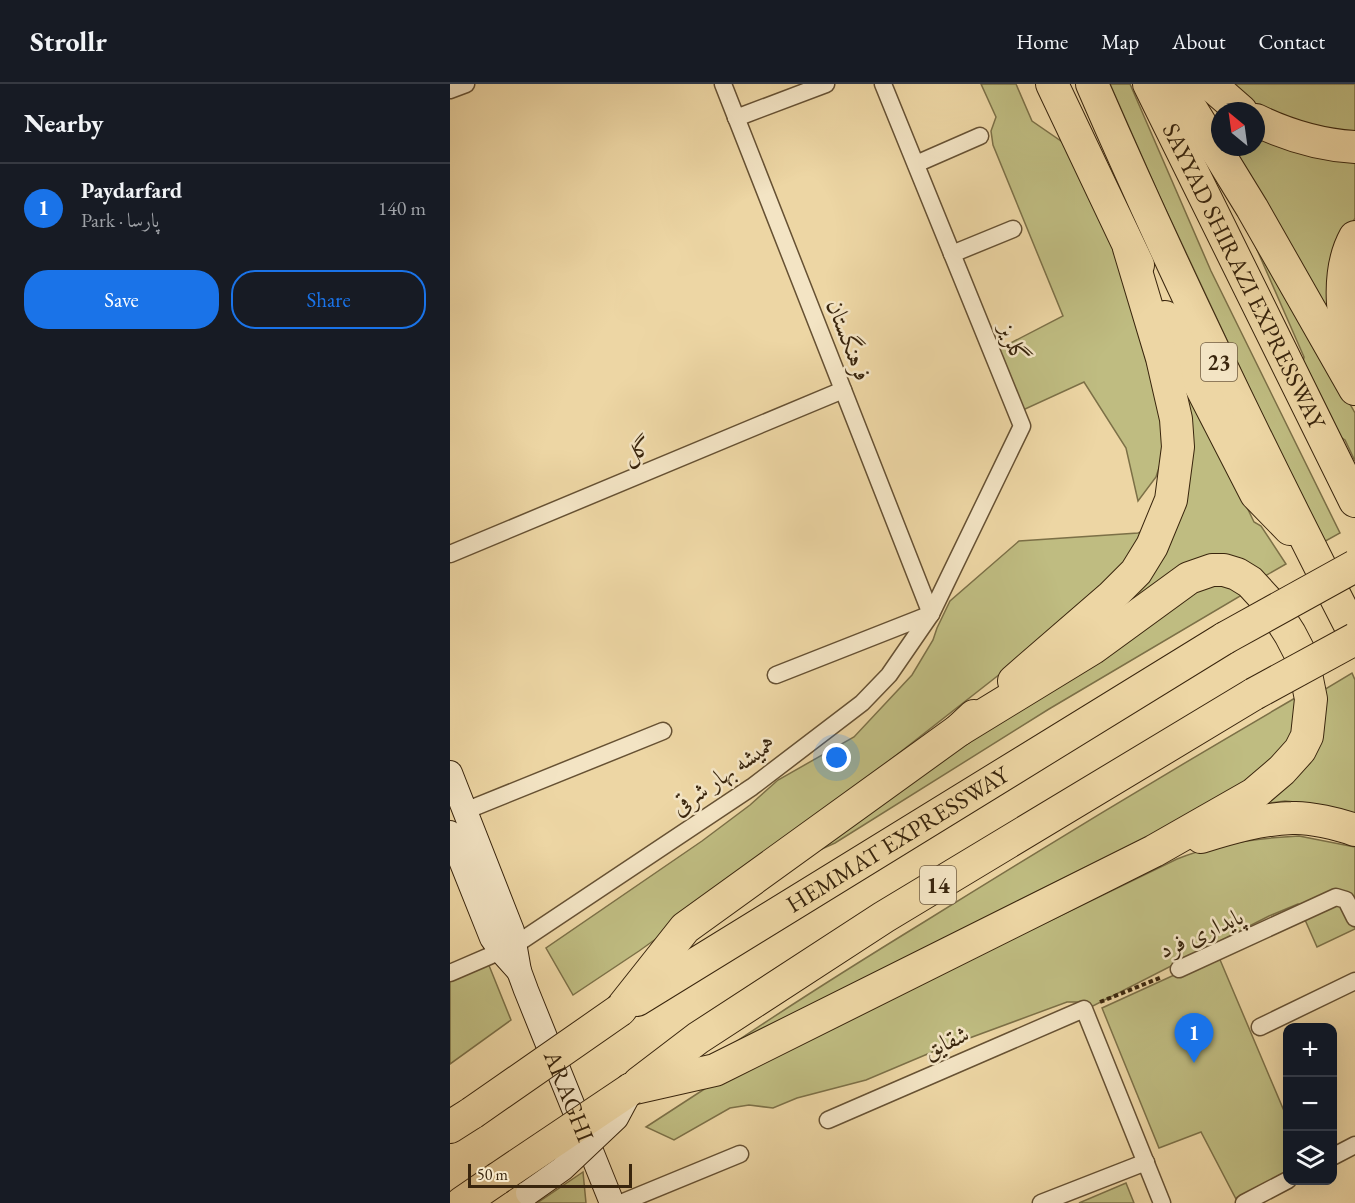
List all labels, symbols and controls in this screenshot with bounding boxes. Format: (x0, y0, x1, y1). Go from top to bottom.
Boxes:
text: Strollr (30, 23, 107, 59)
text: Home (1016, 28, 1068, 55)
text: Map (1101, 28, 1139, 55)
text: About (1172, 28, 1225, 55)
text: Contact (1258, 28, 1325, 55)
north arrow (1211, 102, 1265, 156)
text: Nearby (24, 106, 104, 140)
street label: SAYYAD SHIRAZI EXPRESSWAY (1156, 118, 1333, 435)
text: Paydarfard (81, 176, 182, 205)
text: 1 (38, 195, 49, 221)
text: 140 m (378, 195, 426, 221)
text: Park · پارسا (81, 207, 159, 233)
button: Save (24, 270, 219, 329)
button: Share (231, 270, 426, 329)
street label: فرهنگستان (820, 295, 879, 385)
street label: گلریز (991, 316, 1036, 367)
road number: 23 (1201, 343, 1237, 381)
street label: گل (618, 430, 657, 471)
street label: همیشه بهار شرقی (664, 727, 782, 823)
your location (822, 743, 851, 772)
street label: HEMMAT EXPRESSWAY (780, 758, 1015, 919)
road number: 14 (920, 866, 956, 904)
street label: پایداری فرد (1154, 900, 1250, 967)
pin: 1 (1174, 1014, 1214, 1063)
street label: شقایق (918, 1018, 974, 1065)
map controls (1283, 1023, 1337, 1185)
button: + (1283, 1023, 1337, 1077)
street label: ARAGHI (537, 1045, 602, 1146)
button: − (1283, 1077, 1337, 1131)
button: layers (1283, 1131, 1337, 1185)
scale bar (468, 1161, 632, 1188)
text: 50 m (477, 1164, 508, 1185)

